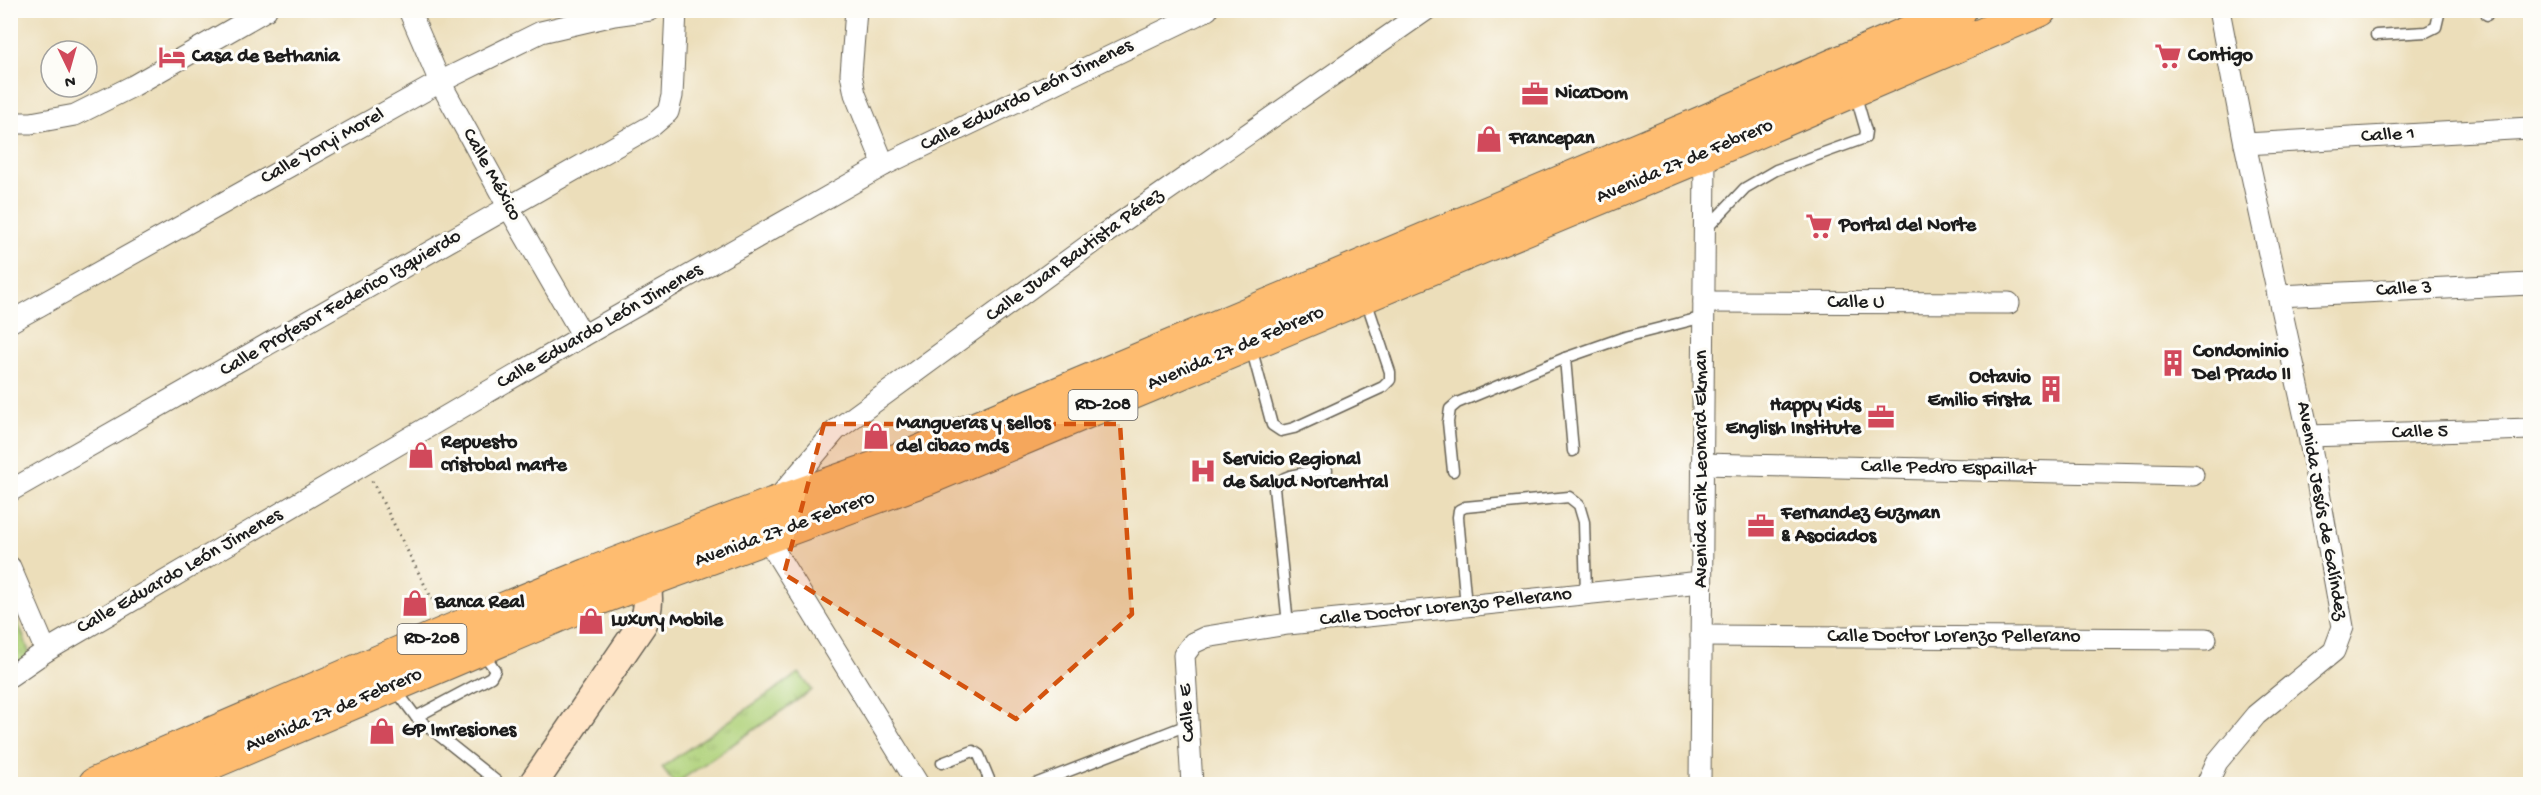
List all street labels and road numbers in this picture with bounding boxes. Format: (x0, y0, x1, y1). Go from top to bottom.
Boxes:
street label: Calle Eduardo León Jimenes (917, 34, 1137, 157)
street label: Calle Yoryi Morel (257, 104, 389, 190)
street label: Avenida 27 de Febrero (1593, 114, 1777, 210)
street label: Calle 1 (2360, 123, 2416, 149)
street label: Calle México (456, 125, 526, 225)
street label: Calle Juan Bautista Pérez (982, 183, 1169, 328)
street label: Calle Profesor Federico Izquierdo (216, 225, 466, 383)
street label: Calle Eduardo León Jimenes (493, 258, 707, 395)
street label: Calle 3 (2375, 277, 2433, 303)
street label: Calle U (1827, 292, 1885, 315)
street label: Avenida 27 de Febrero (1144, 301, 1328, 397)
street label: Avenida Erik Leonard Ekman (1691, 349, 1714, 588)
road number: RD-208 (1068, 390, 1138, 420)
street label: Avenida Jesús de Galíndez (2290, 400, 2352, 623)
street label: Calle 5 (2391, 421, 2449, 445)
street label: Calle Pedro Espaillat (1861, 456, 2037, 482)
street label: Avenida 27 de Febrero (692, 487, 878, 573)
street label: Calle Eduardo León Jimenes (73, 503, 287, 640)
street label: Calle Doctor Lorenzo Pellerano (1319, 583, 1573, 633)
road number: RD-208 (398, 624, 466, 654)
street label: Calle Doctor Lorenzo Pellerano (1827, 626, 2081, 649)
street label: Avenida 27 de Febrero (242, 663, 426, 759)
street label: Calle E (1174, 682, 1202, 743)

